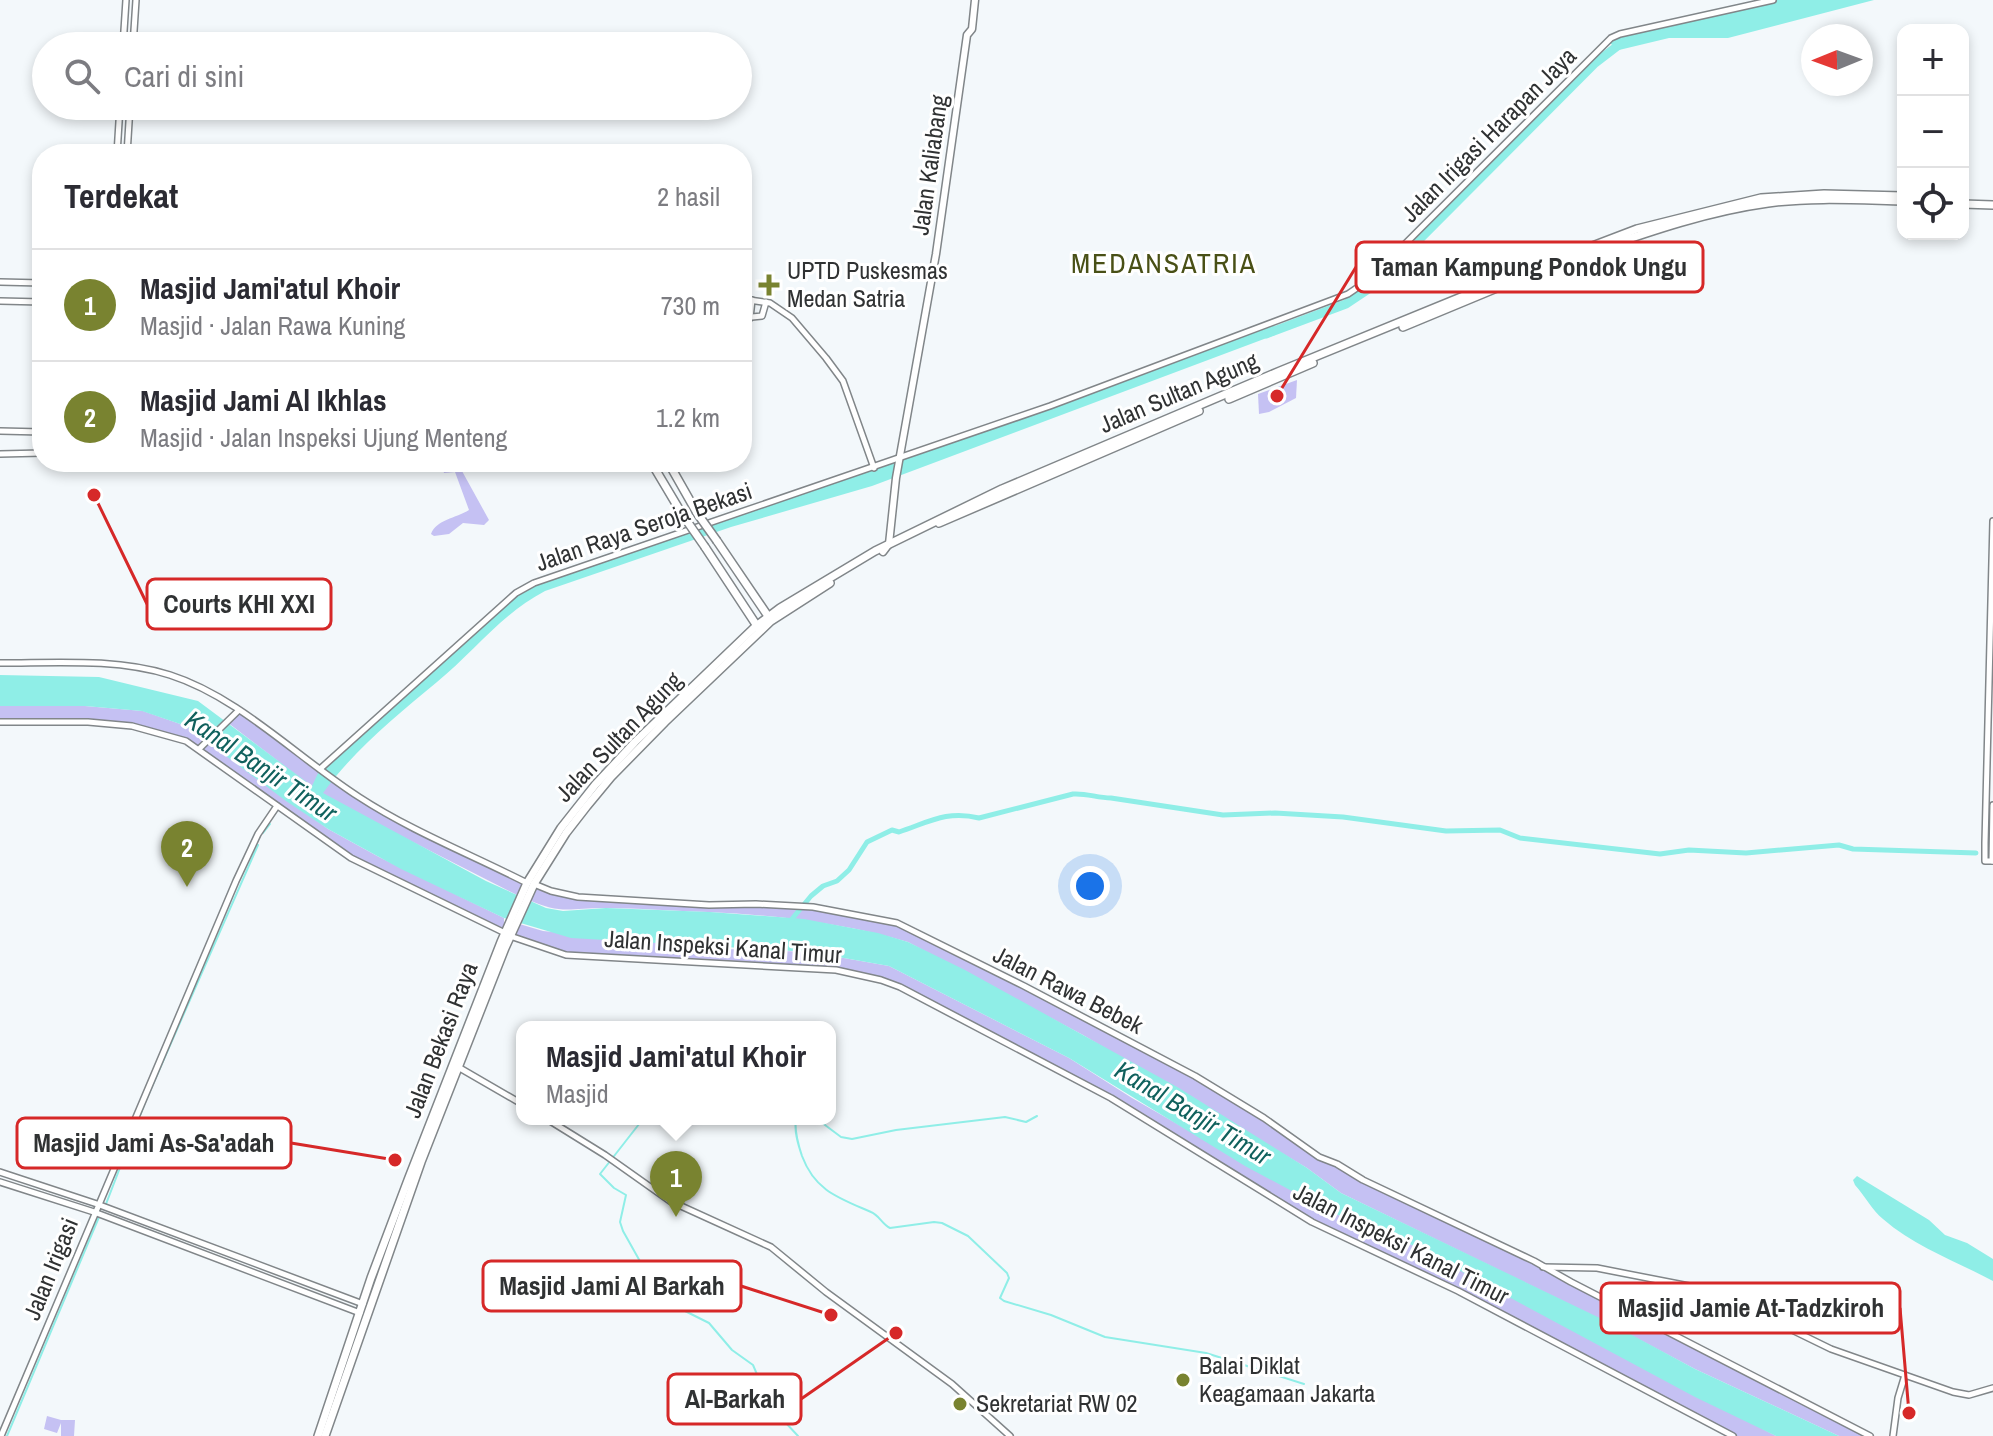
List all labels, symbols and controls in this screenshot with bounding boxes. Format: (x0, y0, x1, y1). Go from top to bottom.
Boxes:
north arrow (1801, 24, 1873, 96)
map controls (1897, 24, 1969, 240)
button: + (1897, 24, 1969, 96)
search box (32, 32, 752, 120)
street label: Jalan Irigasi Harapan Jaya (1394, 40, 1583, 229)
icon: search (60, 54, 104, 98)
text: Cari di sini (124, 56, 244, 96)
street label: Jalan Kaliabang (903, 93, 955, 237)
button: − (1897, 96, 1969, 168)
button: locate (1897, 168, 1969, 240)
text: Terdekat (64, 173, 178, 219)
text: 2 hasil (657, 179, 720, 214)
callout: Taman Kampung Pondok Ungu (1356, 242, 1703, 292)
district label: MEDANSATRIA (1071, 244, 1257, 282)
text: Taman Kampung Pondok Ungu (1371, 249, 1687, 284)
place label: UPTD Puskesmas Medan Satria (787, 254, 948, 314)
text: Masjid Jami'atul Khoir (140, 268, 400, 308)
marker: UPTD Puskesmas Medan Satria (758, 274, 780, 296)
text: 1 (84, 288, 96, 323)
text: 730 m (661, 288, 720, 323)
text: Masjid · Jalan Rawa Kuning (140, 308, 405, 343)
street label: Jalan Sultan Agung (1094, 344, 1263, 440)
text: Masjid Jami Al Ikhlas (140, 380, 387, 420)
text: 2 (84, 400, 96, 435)
text: 1.2 km (656, 400, 720, 435)
text: Masjid · Jalan Inspeksi Ujung Menteng (140, 420, 507, 455)
street label: Jalan Raya Seroja Bekasi (531, 474, 756, 578)
callout: Courts KHI XXI (147, 579, 331, 629)
text: Courts KHI XXI (163, 586, 315, 621)
street label: Jalan Sultan Agung (548, 664, 689, 808)
water label: Kanal Banjir Timur (178, 702, 345, 830)
pin: 2 (161, 821, 213, 887)
your location (1070, 866, 1110, 906)
street label: Jalan Inspeksi Kanal Timur (603, 922, 843, 970)
street label: Jalan Rawa Bebek (988, 938, 1149, 1041)
street label: Jalan Bekasi Raya (396, 957, 484, 1122)
popup (516, 1021, 836, 1125)
text: Masjid Jami'atul Khoir (546, 1036, 806, 1076)
water label: Kanal Banjir Timur (1109, 1052, 1279, 1173)
text: Masjid (546, 1076, 609, 1111)
callout: Masjid Jami As-Sa'adah (17, 1118, 291, 1168)
text: Masjid Jami As-Sa'adah (33, 1125, 275, 1160)
pin: 1 (650, 1151, 702, 1217)
street label: Jalan Inspeksi Kanal Timur (1288, 1175, 1515, 1312)
street label: Jalan Irigasi (15, 1213, 85, 1324)
callout: Masjid Jami Al Barkah (483, 1261, 741, 1311)
text: Masjid Jami Al Barkah (499, 1268, 725, 1303)
callout: Masjid Jamie At-Tadzkiroh (1601, 1283, 1900, 1333)
text: Masjid Jamie At-Tadzkiroh (1618, 1290, 1884, 1325)
place label: Balai Diklat Keagamaan Jakarta (1199, 1349, 1375, 1409)
marker: Balai Diklat Keagamaan Jakarta (1174, 1371, 1192, 1389)
callout: Al-Barkah (668, 1374, 801, 1424)
text: Al-Barkah (685, 1381, 785, 1416)
place label: Sekretariat RW 02 (976, 1387, 1138, 1419)
marker: Sekretariat RW 02 (951, 1395, 969, 1413)

